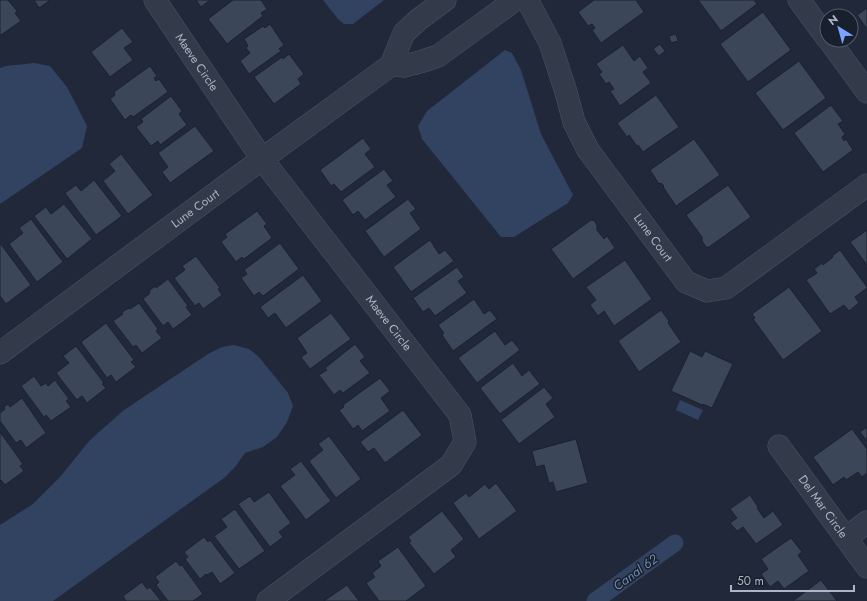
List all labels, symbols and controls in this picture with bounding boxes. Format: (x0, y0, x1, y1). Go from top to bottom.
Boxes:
north arrow (819, 8, 859, 48)
text: N (825, 11, 841, 29)
street label: Maeve Circle (171, 30, 223, 95)
street label: Lune Court (168, 185, 223, 232)
street label: Lune Court (629, 210, 677, 266)
street label: Maeve Circle (361, 291, 416, 355)
street label: Del Mar Circle (794, 471, 852, 542)
water label: Canal 62 (609, 549, 662, 595)
scale bar (731, 567, 854, 593)
text: 50 m (737, 572, 764, 590)

